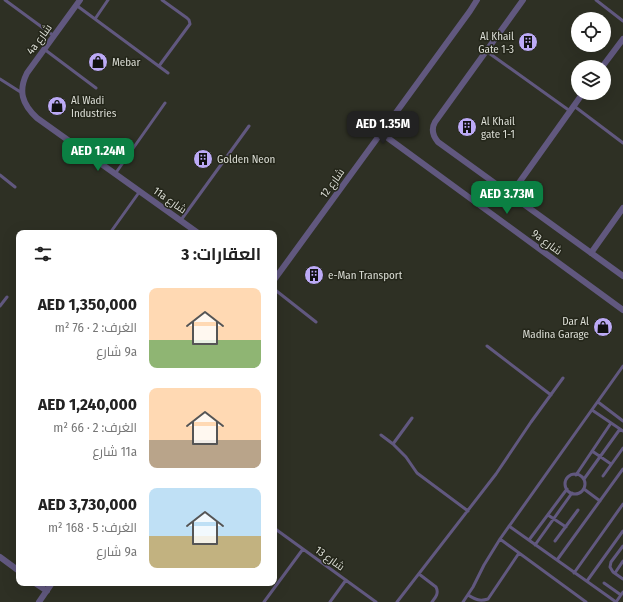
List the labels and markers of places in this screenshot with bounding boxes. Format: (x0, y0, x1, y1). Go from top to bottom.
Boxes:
place label: Al Khail Gate 1-3 (478, 30, 514, 56)
building icon: Al Khail Gate 1-3 (517, 31, 539, 53)
shop icon: Mebar (87, 51, 109, 73)
place label: Mebar (112, 56, 140, 69)
place label: Al Wadi Industries (71, 94, 117, 120)
shop icon: Al Wadi Industries (46, 95, 68, 117)
pin: AED 1.35M (337, 111, 429, 145)
place label: Al Khail gate 1-1 (481, 115, 515, 141)
building icon: Al Khail gate 1-1 (456, 116, 478, 138)
pin: AED 1.24M (52, 138, 144, 172)
building icon: Golden Neon (192, 148, 214, 170)
place label: Golden Neon (217, 153, 275, 166)
pin: AED 3.73M (461, 181, 553, 215)
building icon: e-Man Transport (303, 264, 325, 286)
place label: e-Man Transport (328, 269, 403, 282)
place label: Dar Al Madina Garage (522, 315, 589, 341)
shop icon: Dar Al Madina Garage (592, 316, 614, 338)

